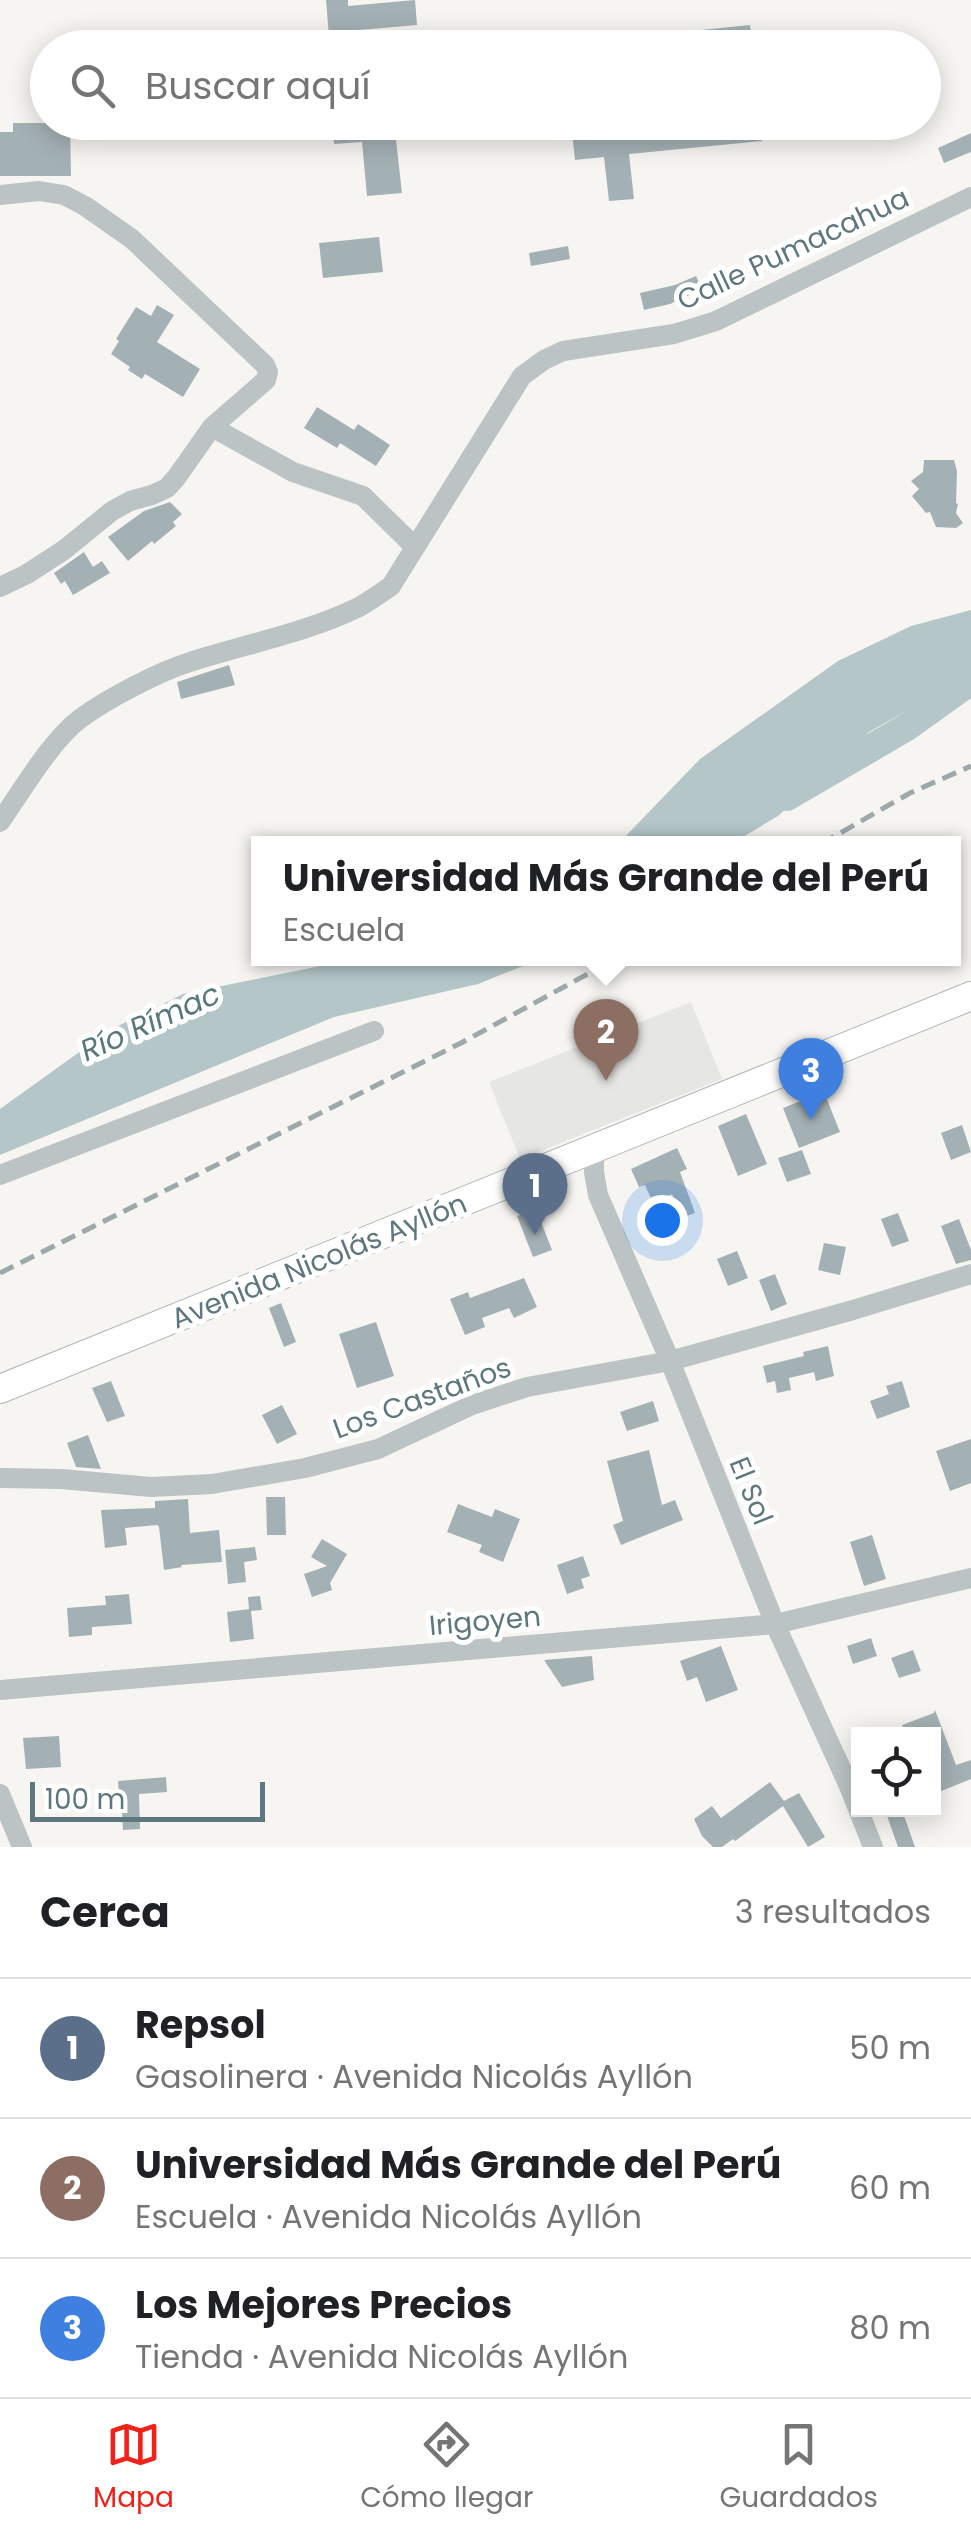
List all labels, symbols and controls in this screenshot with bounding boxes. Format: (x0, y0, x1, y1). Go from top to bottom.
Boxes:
search box (30, 30, 941, 140)
icon: search (65, 58, 120, 113)
text: Buscar aquí (145, 59, 371, 112)
street label: Calle Pumacahua (671, 178, 915, 320)
popup (251, 836, 961, 966)
text: Universidad Más Grande del Perú (283, 851, 929, 904)
text: Escuela (283, 907, 405, 952)
water label: Río Rímac (73, 972, 227, 1072)
pin: 2 (574, 998, 638, 1081)
pin: 3 (778, 1038, 844, 1120)
pin: 1 (502, 1152, 568, 1235)
street label: Avenida Nicolás Ayllón (165, 1184, 473, 1338)
your location (637, 1195, 688, 1246)
street label: Los Castaños (328, 1348, 516, 1448)
street label: El Sol (720, 1451, 782, 1531)
street label: Irigoyen (427, 1597, 543, 1645)
map controls (851, 1727, 941, 1817)
button: locate (851, 1727, 941, 1817)
scale bar (30, 1777, 265, 1822)
text: 100 m (45, 1780, 125, 1819)
text: Cerca (40, 1883, 170, 1942)
text: 3 resultados (735, 1889, 931, 1934)
text: Repsol (135, 1998, 266, 2051)
text: 1 (66, 2025, 79, 2070)
text: 50 m (849, 2025, 931, 2070)
text: Gasolinera · Avenida Nicolás Ayllón (135, 2054, 693, 2099)
text: Universidad Más Grande del Perú (135, 2138, 781, 2191)
text: 2 (63, 2165, 82, 2210)
text: 60 m (849, 2165, 931, 2210)
text: Escuela · Avenida Nicolás Ayllón (135, 2194, 642, 2239)
text: Los Mejores Precios (135, 2278, 512, 2331)
text: 3 (63, 2305, 82, 2350)
text: 80 m (849, 2305, 931, 2350)
text: Tienda · Avenida Nicolás Ayllón (135, 2334, 628, 2379)
tab: Mapa (93, 2417, 174, 2519)
tab: Cómo llegar (360, 2417, 533, 2519)
tab: Guardados (720, 2417, 878, 2519)

